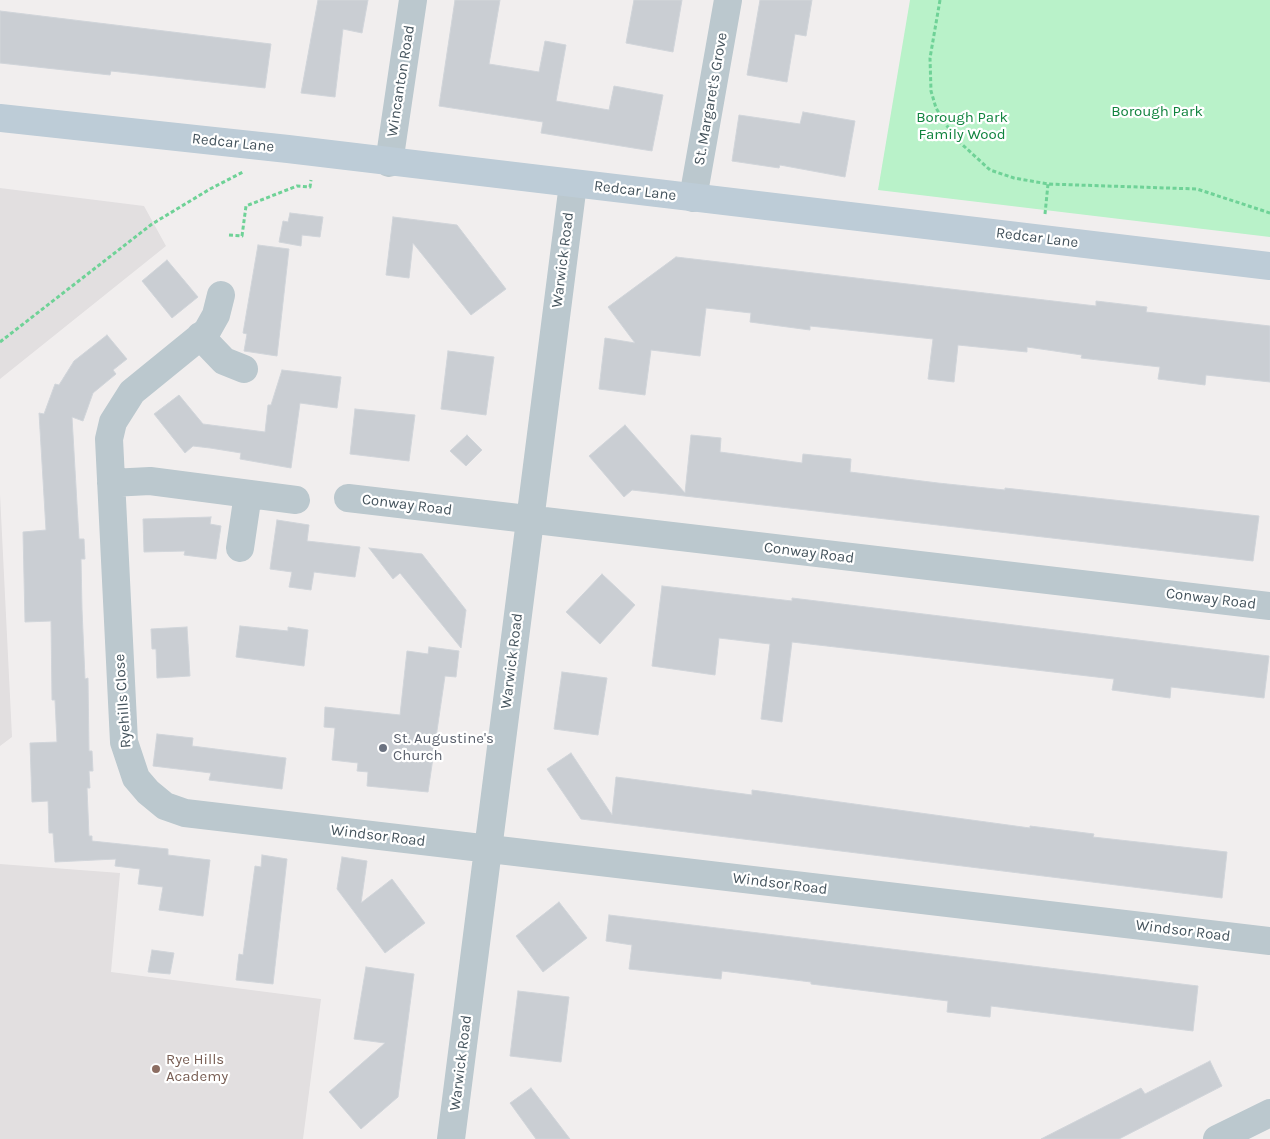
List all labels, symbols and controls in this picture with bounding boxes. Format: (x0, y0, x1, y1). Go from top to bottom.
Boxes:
street label: Wincanton Road (383, 24, 419, 138)
street label: St. Margaret's Grove (690, 31, 732, 167)
park label: Borough Park (1111, 103, 1203, 121)
park label: Borough Park Family Wood (916, 109, 1008, 144)
street label: Redcar Lane (191, 130, 275, 156)
street label: Redcar Lane (593, 177, 677, 205)
street label: Warwick Road (548, 211, 578, 309)
street label: Redcar Lane (995, 224, 1079, 252)
street label: Conway Road (361, 491, 453, 519)
street label: Conway Road (763, 539, 855, 567)
street label: Conway Road (1165, 585, 1257, 613)
street label: Warwick Road (497, 612, 527, 710)
street label: Ryehills Close (111, 653, 135, 749)
place label: St. Augustine's Church (393, 730, 494, 765)
marker: St. Augustine's Church (377, 742, 389, 754)
street label: Windsor Road (330, 821, 426, 851)
street label: Windsor Road (732, 869, 828, 899)
street label: Windsor Road (1135, 916, 1231, 946)
street label: Warwick Road (446, 1014, 476, 1112)
place label: Rye Hills Academy (166, 1051, 228, 1086)
marker: Rye Hills Academy (150, 1063, 162, 1075)

